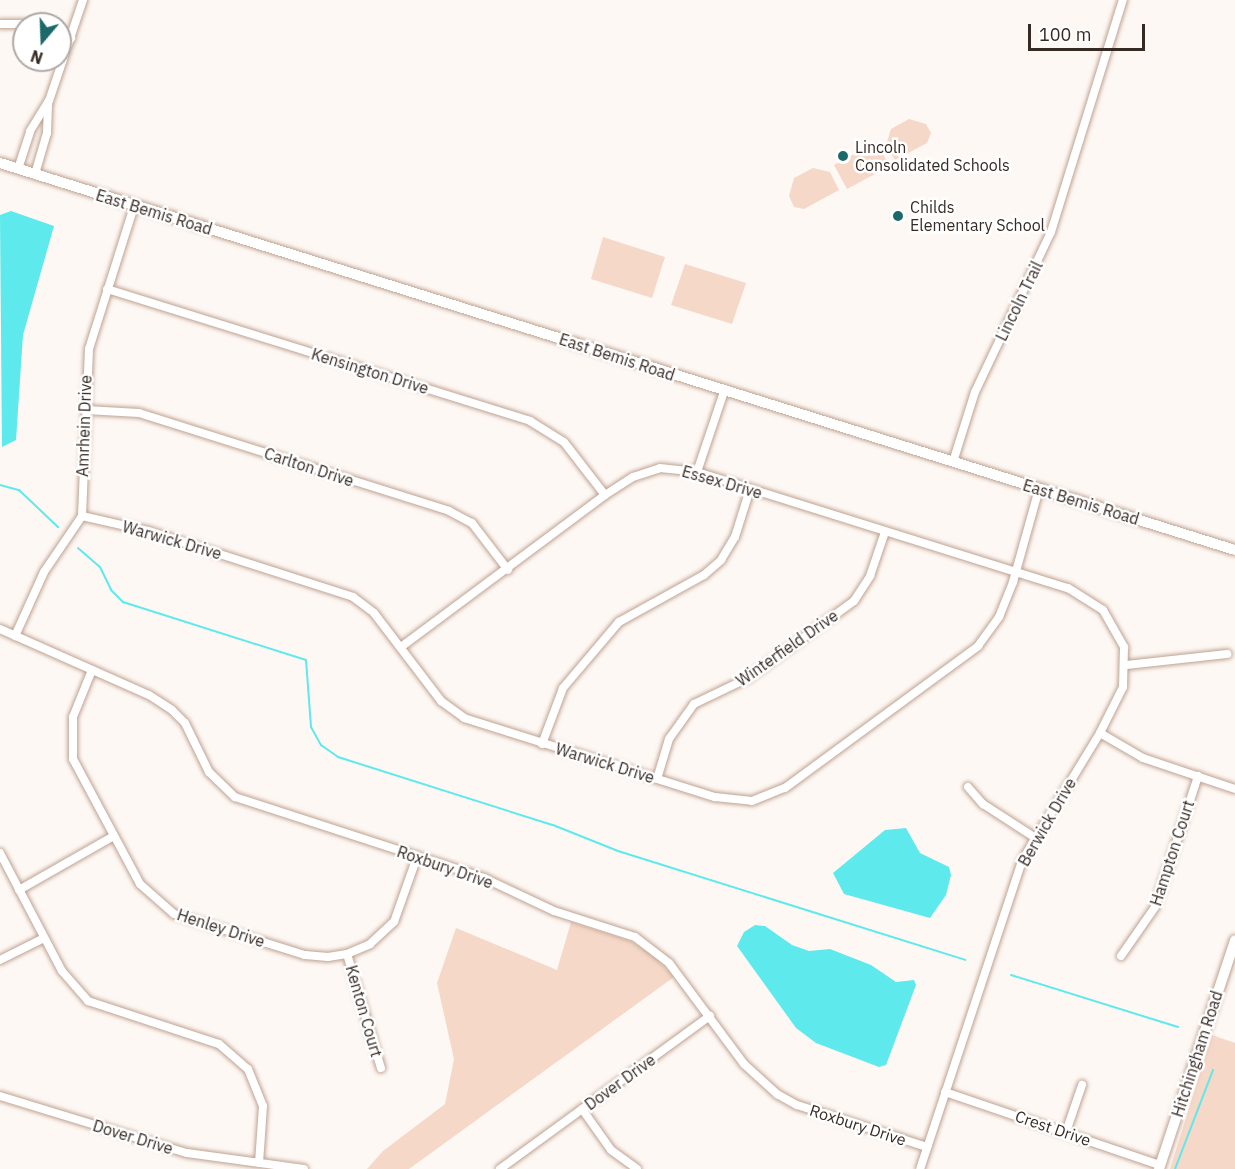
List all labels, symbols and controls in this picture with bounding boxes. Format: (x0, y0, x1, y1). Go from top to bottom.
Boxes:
north arrow (12, 12, 72, 72)
scale bar (1031, 12, 1148, 50)
text: 100 m (1039, 23, 1091, 46)
text: N (28, 46, 46, 68)
place label: Lincoln Consolidated Schools (855, 137, 1010, 175)
marker: Lincoln Consolidated Schools (836, 149, 850, 163)
street label: East Bemis Road (94, 185, 214, 239)
place label: Childs Elementary School (910, 197, 1045, 235)
marker: Childs Elementary School (891, 209, 905, 223)
street label: Lincoln Trail (991, 258, 1047, 344)
street label: East Bemis Road (557, 329, 677, 385)
street label: Kensington Drive (309, 344, 431, 398)
street label: Amrhein Drive (73, 375, 95, 477)
street label: Carlton Drive (262, 443, 356, 491)
street label: Essex Drive (680, 461, 764, 503)
street label: East Bemis Road (1021, 475, 1141, 529)
street label: Warwick Drive (120, 517, 224, 563)
street label: Winterfield Drive (732, 606, 842, 690)
street label: Warwick Drive (553, 739, 657, 787)
street label: Berwick Drive (1014, 774, 1080, 870)
street label: Hampton Court (1146, 798, 1198, 908)
street label: Roxbury Drive (395, 842, 495, 892)
street label: Henley Drive (175, 905, 267, 951)
street label: Kenton Court (342, 963, 386, 1059)
street label: Hitchingham Road (1168, 988, 1226, 1120)
street label: Dover Drive (581, 1050, 659, 1114)
street label: Roxbury Drive (807, 1100, 909, 1150)
street label: Crest Drive (1013, 1106, 1093, 1150)
street label: Dover Drive (91, 1116, 175, 1158)

